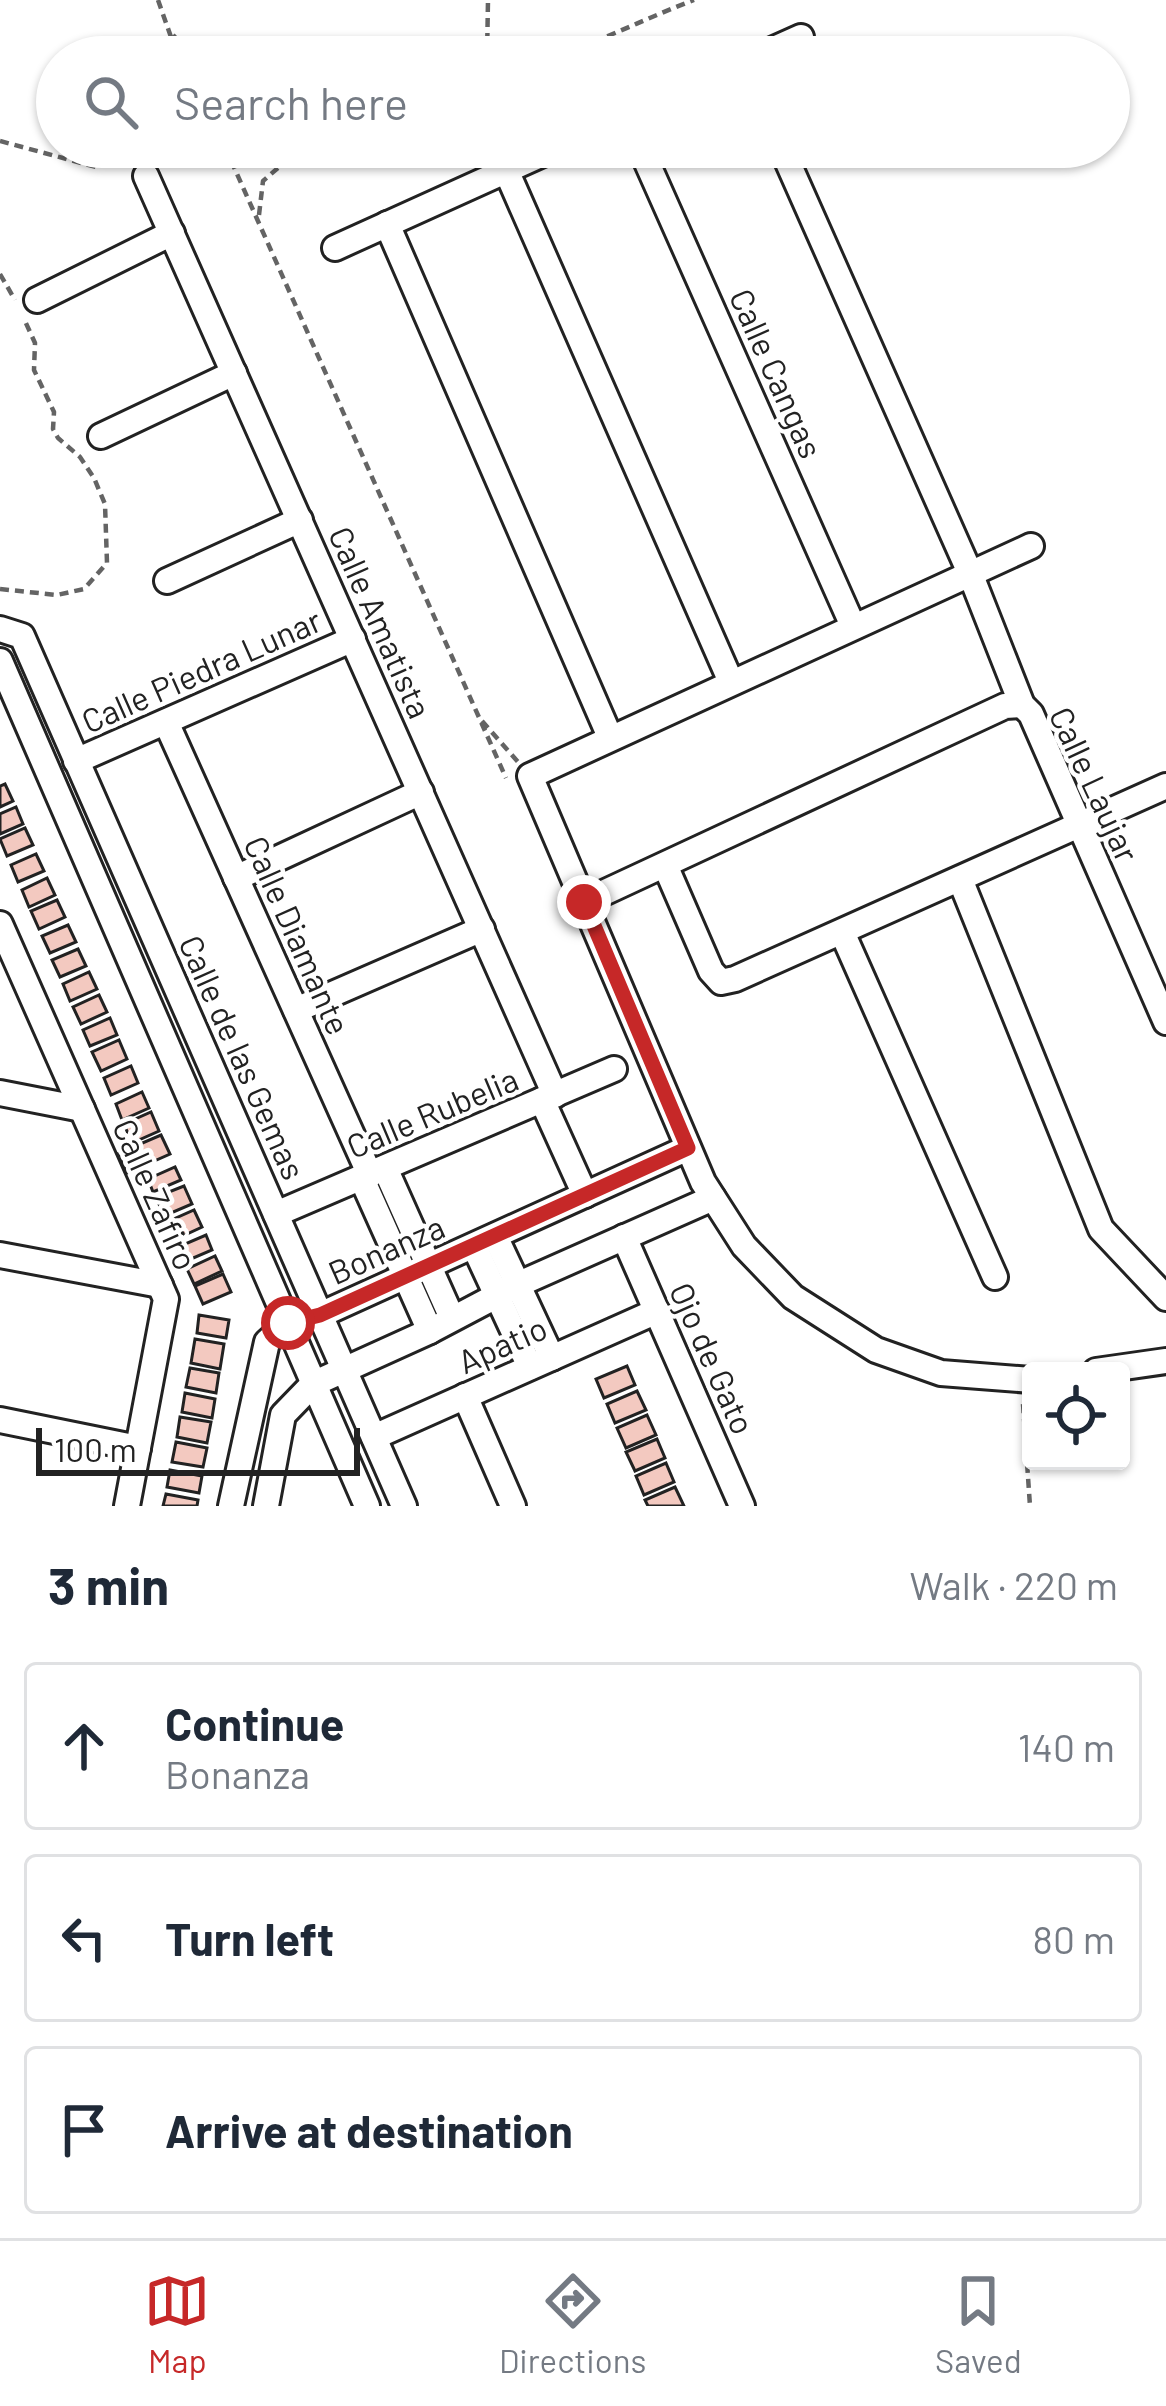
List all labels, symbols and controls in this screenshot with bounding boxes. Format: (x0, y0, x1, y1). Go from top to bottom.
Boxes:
search box (36, 36, 1130, 168)
icon: search (78, 69, 144, 135)
text: Search here (174, 75, 408, 129)
street label: Calle Cangas (722, 282, 832, 464)
street label: Calle Amatista (321, 520, 441, 724)
street label: Calle Piedra Lunar (75, 599, 327, 741)
street label: Calle Laujar (1042, 700, 1148, 868)
street label: Calle Diamante (236, 830, 360, 1040)
route end (557, 875, 611, 929)
street label: Calle de las Gemas (171, 929, 315, 1185)
street label: Calle Rubelia (340, 1058, 524, 1166)
street label: Calle Zafiro (105, 1112, 207, 1276)
street label: Bonanza (322, 1206, 450, 1292)
street label: Ojo de Gato (662, 1276, 764, 1440)
route start (261, 1296, 315, 1350)
street label: Apatio (451, 1307, 553, 1381)
map controls (1022, 1362, 1130, 1470)
button: locate (1022, 1362, 1130, 1470)
scale bar (36, 1422, 360, 1475)
text: 100 m (54, 1429, 137, 1469)
text: 3 min (48, 1554, 169, 1615)
text: Walk · 220 m (909, 1561, 1118, 1608)
text: Continue (165, 1696, 344, 1750)
icon: ahead (51, 1713, 117, 1779)
text: 140 m (1018, 1723, 1115, 1770)
text: Bonanza (165, 1750, 310, 1797)
icon: left (51, 1905, 117, 1971)
text: Turn left (165, 1911, 334, 1965)
text: 80 m (1033, 1915, 1115, 1962)
icon: arrive (51, 2097, 117, 2163)
text: Arrive at destination (165, 2103, 573, 2157)
tab: Map (144, 2268, 210, 2380)
tab: Directions (499, 2268, 646, 2380)
tab: Saved (935, 2268, 1022, 2380)

